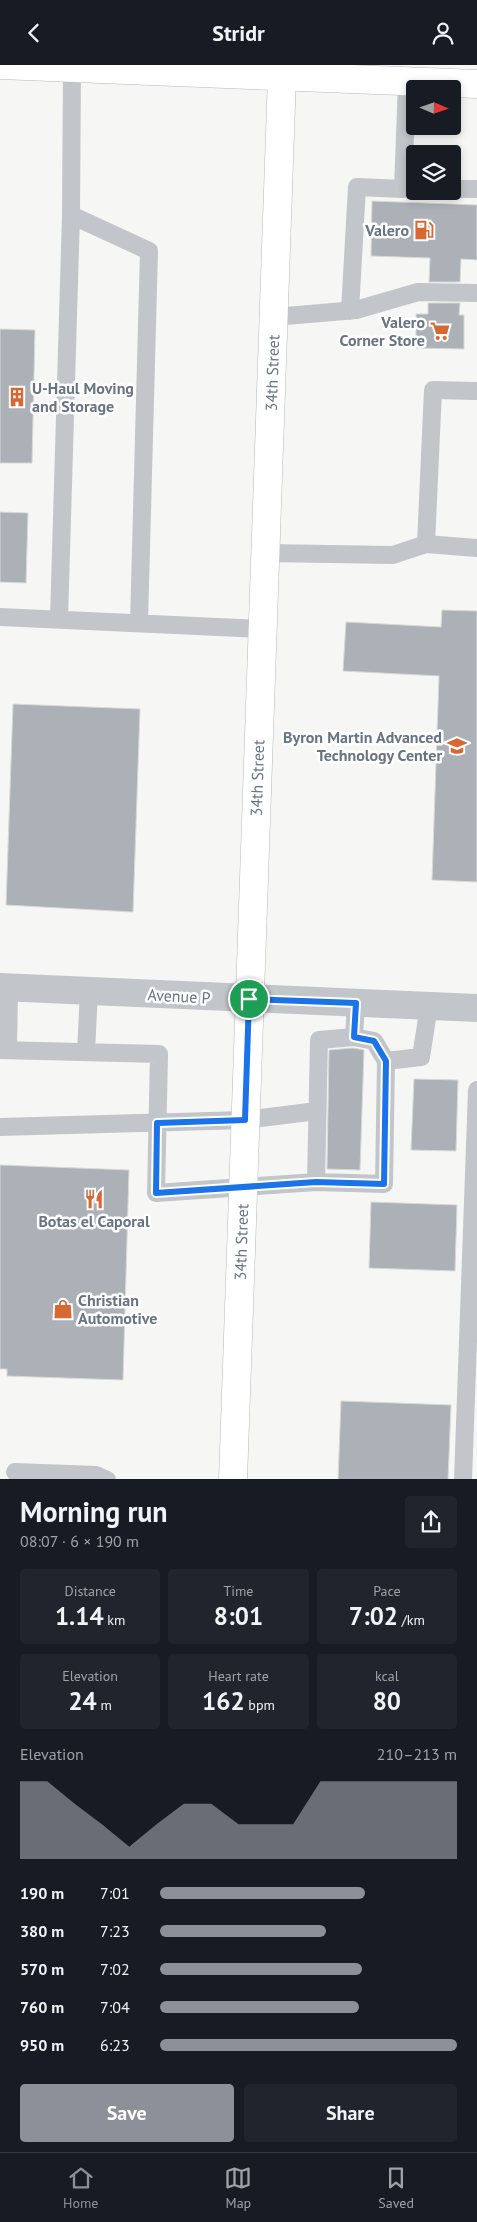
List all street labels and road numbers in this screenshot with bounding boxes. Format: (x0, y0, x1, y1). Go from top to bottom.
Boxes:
street label: 34th Street (261, 334, 283, 412)
street label: 34th Street (246, 739, 268, 817)
street label: Avenue P (147, 984, 211, 1008)
street label: 34th Street (230, 1203, 252, 1281)

